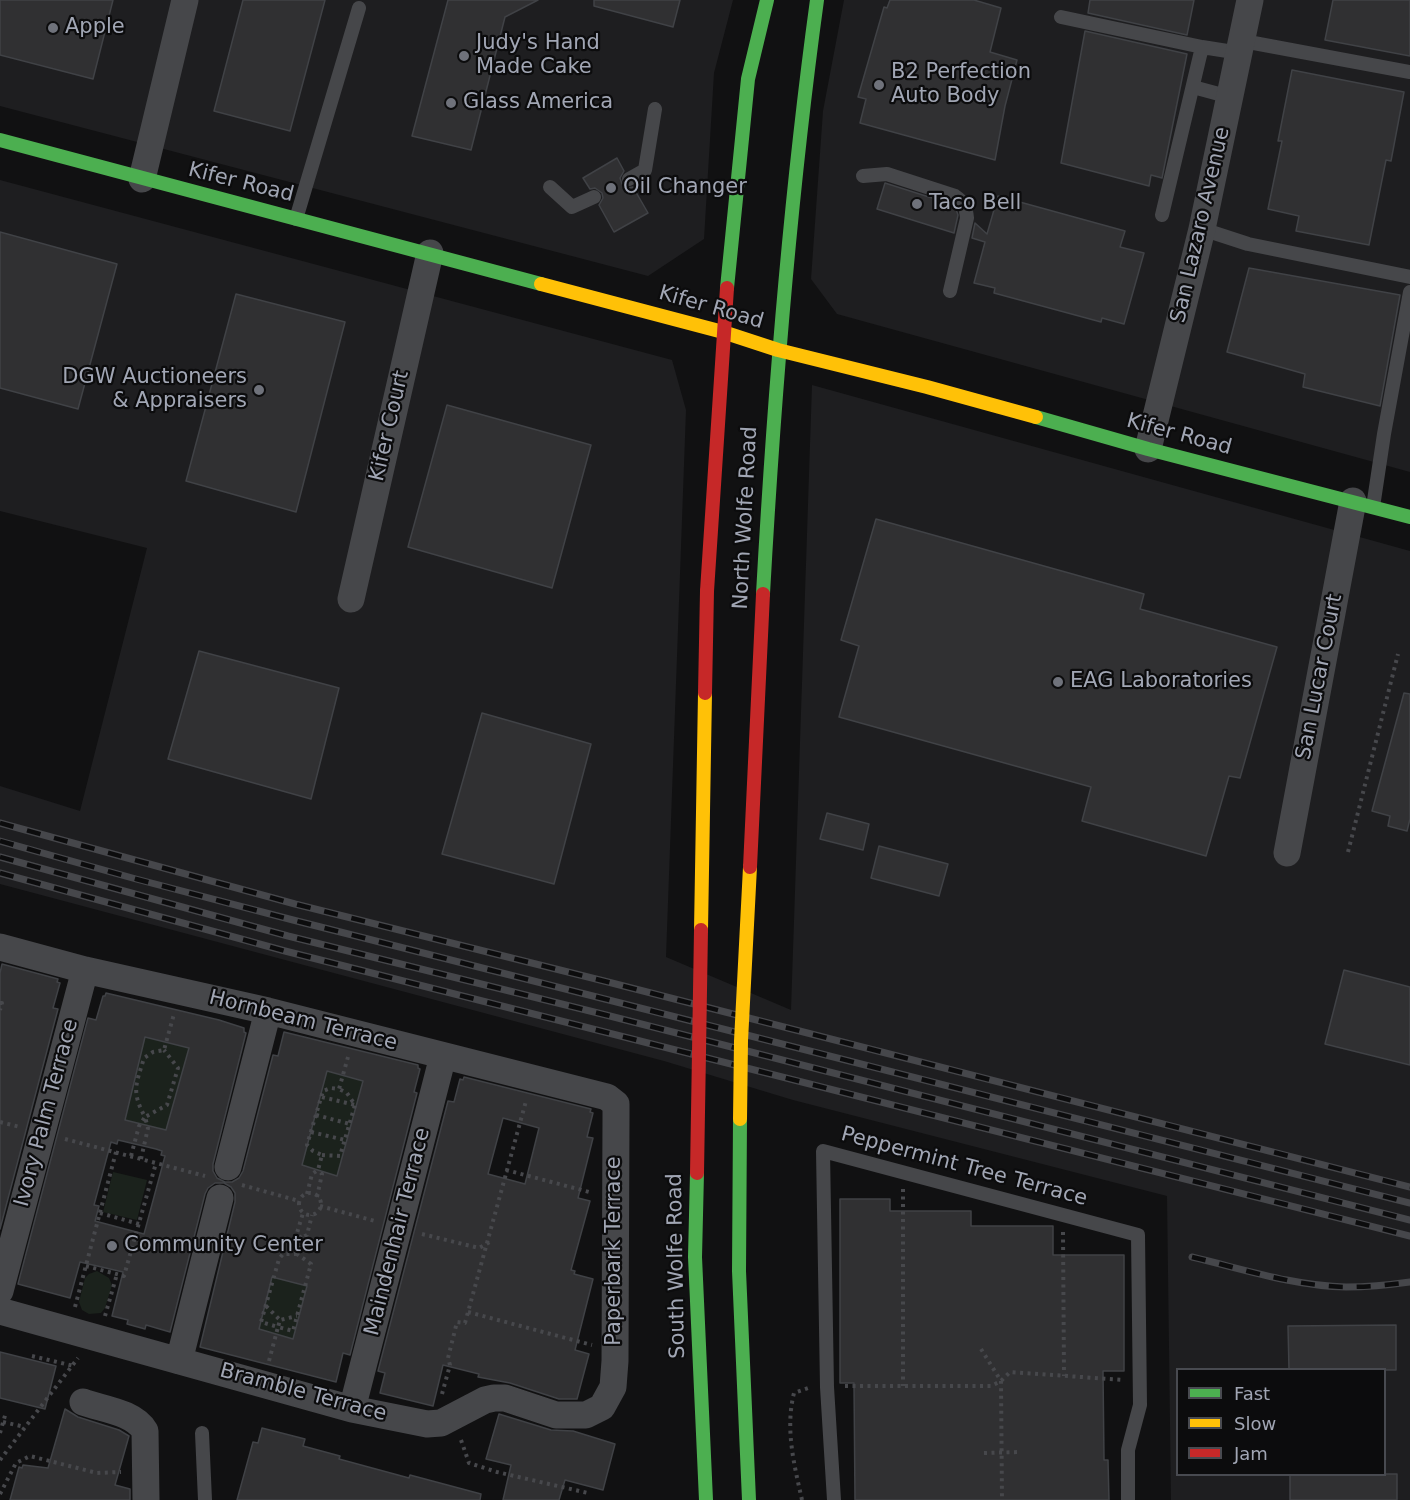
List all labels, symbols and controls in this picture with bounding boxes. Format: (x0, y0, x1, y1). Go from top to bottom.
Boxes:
place label: Apple (65, 15, 125, 41)
marker: Apple (46, 21, 60, 35)
place label: Judy's Hand Made Cake (476, 31, 600, 81)
marker: Judy's Hand Made Cake (457, 49, 471, 63)
place label: B2 Perfection Auto Body (891, 60, 1031, 110)
marker: B2 Perfection Auto Body (872, 78, 886, 92)
place label: Glass America (463, 90, 613, 116)
marker: Glass America (444, 96, 458, 110)
street label: San Lazaro Avenue (1166, 125, 1236, 325)
street label: Kifer Road (186, 158, 296, 208)
place label: Oil Changer (623, 175, 747, 201)
marker: Oil Changer (604, 181, 618, 195)
place label: Taco Bell (929, 191, 1021, 217)
marker: Taco Bell (910, 197, 924, 211)
street label: Kifer Road (656, 281, 766, 335)
place label: DGW Auctioneers & Appraisers (62, 365, 247, 415)
street label: Kifer Court (365, 368, 415, 484)
marker: DGW Auctioneers & Appraisers (252, 383, 266, 397)
street label: Kifer Road (1124, 409, 1234, 461)
street label: North Wolfe Road (729, 426, 763, 610)
street label: San Lucar Court (1292, 592, 1348, 762)
place label: EAG Laboratories (1070, 669, 1252, 695)
marker: EAG Laboratories (1051, 675, 1065, 689)
street label: Hornbeam Terrace (206, 985, 400, 1057)
street label: Ivory Palm Terrace (10, 1016, 84, 1210)
street label: Peppermint Tree Terrace (838, 1122, 1090, 1212)
street label: Maindenhair Terrace (360, 1125, 436, 1339)
street label: Paperbark Terrace (602, 1156, 628, 1346)
street label: South Wolfe Road (663, 1173, 691, 1359)
place label: Community Center (124, 1233, 323, 1259)
marker: Community Center (105, 1239, 119, 1253)
street label: Bramble Terrace (217, 1359, 389, 1427)
legend (1176, 1368, 1386, 1476)
text: Fast (1234, 1383, 1270, 1404)
text: Slow (1234, 1413, 1276, 1434)
text: Jam (1234, 1443, 1268, 1464)

